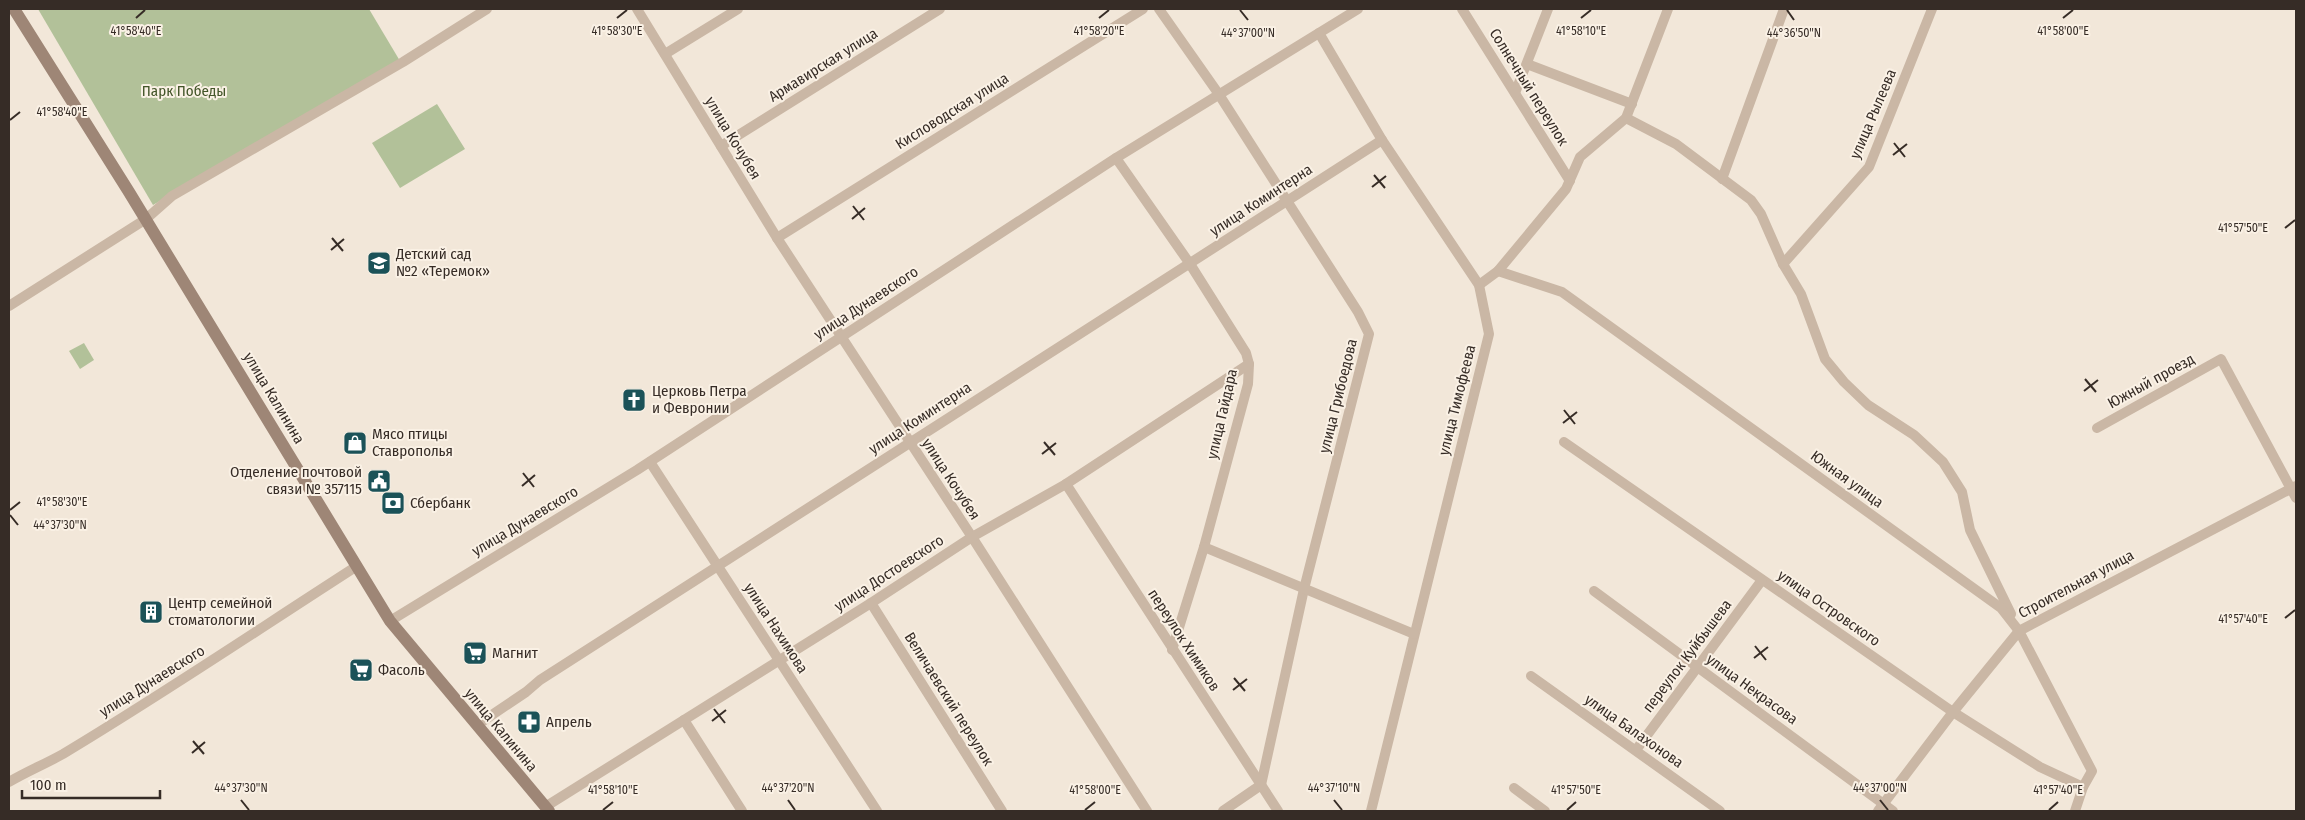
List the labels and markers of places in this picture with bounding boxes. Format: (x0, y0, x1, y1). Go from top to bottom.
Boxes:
place label: Детский сад №2 «Теремок» (395, 245, 490, 280)
school or university icon: Детский сад №2 «Теремок» (366, 250, 392, 276)
place label: Церковь Петра и Февронии (652, 382, 747, 417)
church icon: Церковь Петра и Февронии (621, 387, 647, 413)
place label: Мясо птицы Ставрополья (372, 425, 453, 460)
shop icon: Мясо птицы Ставрополья (342, 430, 368, 456)
place label: Отделение почтовой связи № 357115 (230, 463, 362, 498)
public building icon: Отделение почтовой связи № 357115 (366, 468, 392, 494)
bank icon: Сбербанк (380, 490, 406, 516)
place label: Сбербанк (410, 494, 471, 512)
place label: Центр cемейной cтоматологии (168, 594, 272, 629)
building icon: Центр cемейной cтоматологии (138, 599, 164, 625)
supermarket icon: Магнит (462, 640, 488, 666)
place label: Магнит (492, 644, 539, 662)
supermarket icon: Фасоль (348, 657, 374, 683)
place label: Фасоль (378, 661, 425, 679)
pharmacy icon: Апрель (516, 709, 542, 735)
place label: Апрель (546, 713, 592, 731)

